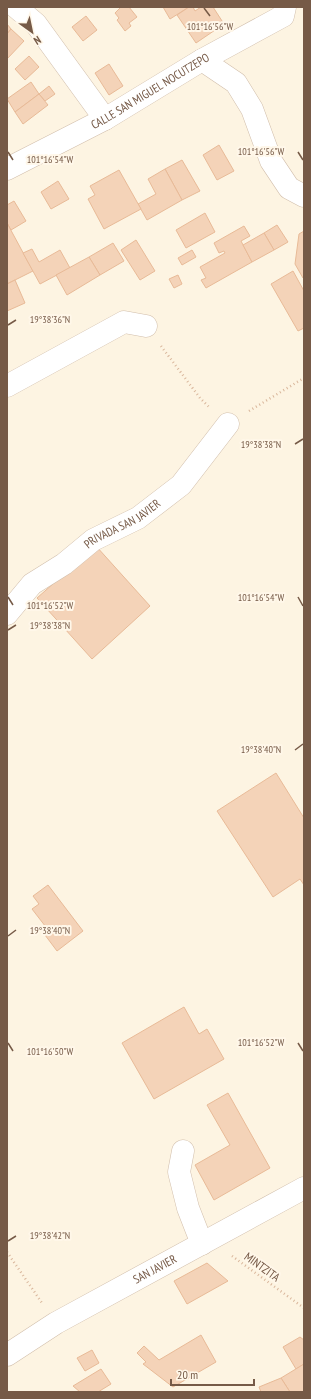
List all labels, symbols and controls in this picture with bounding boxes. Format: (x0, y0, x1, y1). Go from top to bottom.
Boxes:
north arrow (12, 12, 52, 52)
text: 101°16'56"W (187, 20, 234, 33)
text: N (31, 33, 44, 48)
street label: CALLE SAN MIGUEL NOCUTZEPO (88, 49, 212, 132)
text: 101°16'56"W (238, 145, 285, 158)
text: 101°16'54"W (27, 153, 74, 166)
text: 19°38'36"N (30, 313, 70, 326)
text: 19°38'38"N (241, 438, 281, 451)
street label: PRIVADA SAN JAVIER (81, 495, 163, 551)
text: 101°16'54"W (238, 591, 285, 604)
text: 101°16'52"W (27, 599, 74, 612)
text: 19°38'38"N (30, 619, 70, 632)
text: 19°38'40"N (241, 743, 281, 756)
text: 19°38'40"N (30, 924, 70, 937)
text: 101°16'52"W (238, 1036, 285, 1049)
text: 101°16'50"W (27, 1045, 74, 1058)
text: 19°38'42"N (30, 1229, 70, 1242)
street label: MINTZITA (242, 1249, 283, 1285)
street label: SAN JAVIER (130, 1251, 179, 1287)
scale bar (171, 1361, 254, 1387)
text: 20 m (177, 1367, 198, 1382)

